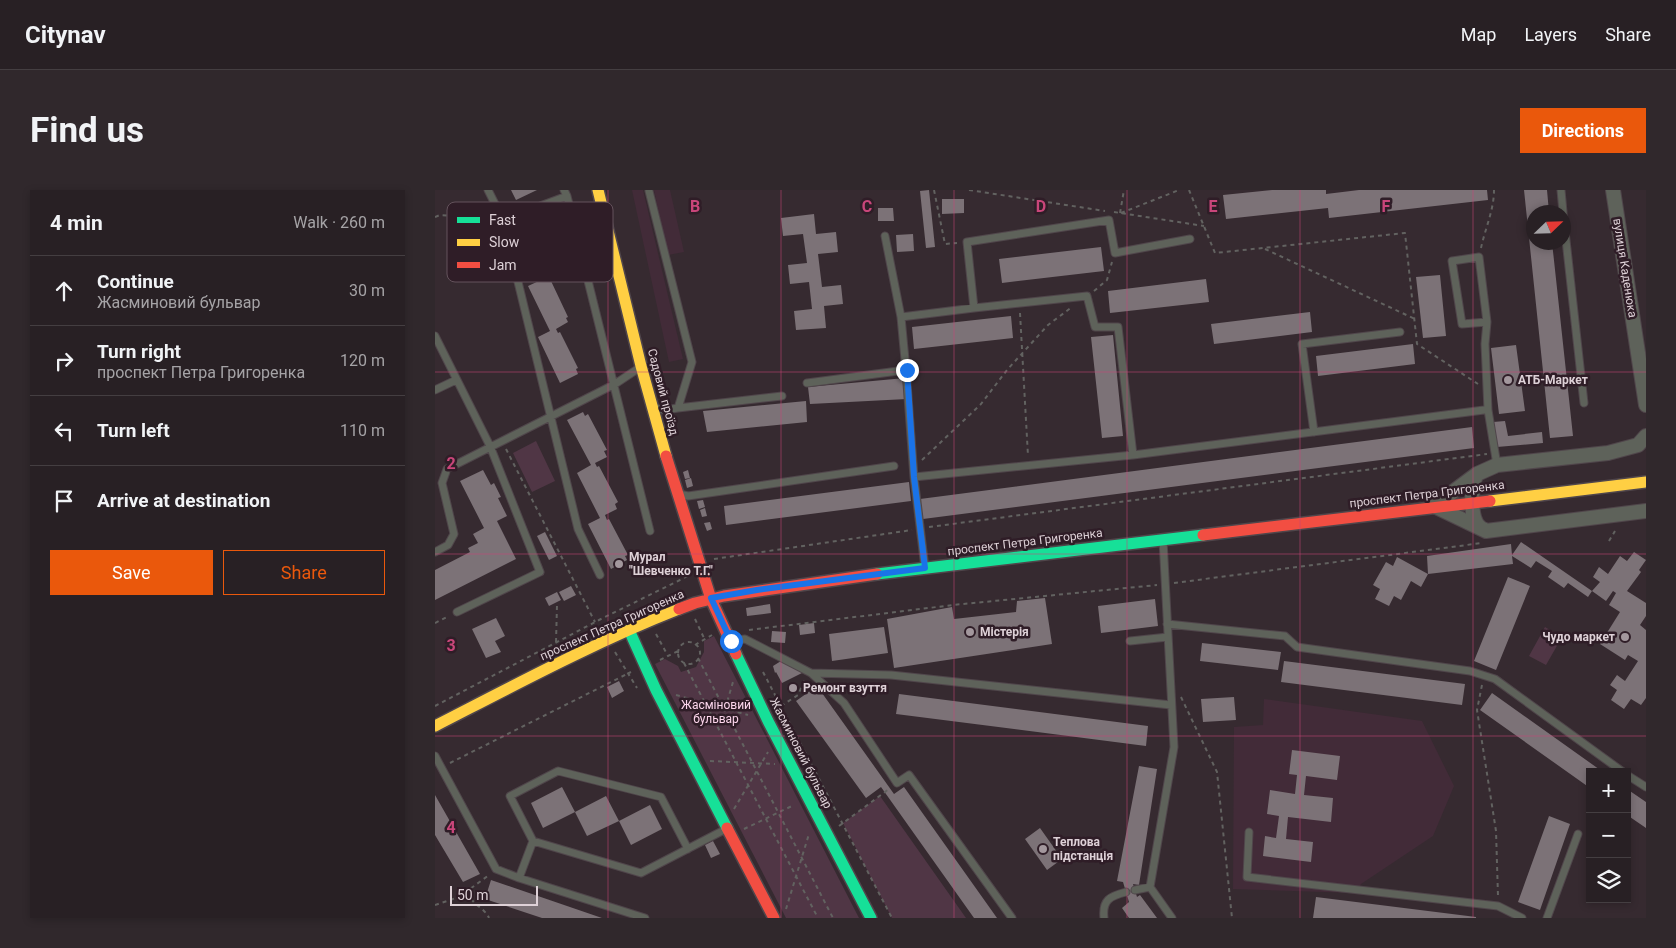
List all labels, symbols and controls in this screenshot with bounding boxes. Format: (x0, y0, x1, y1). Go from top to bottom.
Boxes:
text: Citynav (25, 21, 106, 49)
text: Map (1461, 24, 1496, 45)
text: Layers (1524, 24, 1577, 45)
text: Share (1605, 24, 1651, 45)
button: Directions (1520, 108, 1646, 153)
text: Find us (30, 110, 144, 151)
text: B (690, 197, 700, 216)
text: C (862, 197, 872, 216)
text: D (1036, 197, 1046, 216)
text: E (1209, 197, 1218, 216)
text: F (1382, 197, 1391, 216)
legend (447, 202, 613, 282)
north arrow (1526, 205, 1571, 250)
text: 4 min (50, 211, 103, 235)
text: Fast (489, 212, 516, 228)
text: Walk · 260 m (293, 213, 385, 232)
street label: вулиця Каденюка (1610, 217, 1640, 319)
text: Slow (489, 234, 520, 250)
text: Jam (489, 257, 517, 273)
text: Continue (97, 270, 174, 293)
icon: ahead (50, 277, 78, 305)
text: 30 m (349, 281, 385, 300)
text: Жасминовий бульвар (97, 293, 261, 312)
text: Turn right (97, 340, 181, 363)
icon: right (50, 347, 78, 375)
street label: Садовий проїзд (645, 347, 681, 437)
text: 120 m (340, 351, 385, 370)
route end (896, 359, 919, 382)
text: проспект Петра Григоренка (97, 363, 305, 382)
place label: АТБ-Маркет (1518, 373, 1588, 387)
marker: АТБ-Маркет (1502, 374, 1514, 386)
icon: left (50, 417, 78, 445)
text: Turn left (97, 419, 170, 442)
text: 110 m (340, 421, 385, 440)
text: 2 (446, 454, 456, 473)
street label: проспект Петра Григоренка (1349, 478, 1505, 510)
icon: arrive (50, 487, 78, 515)
text: Arrive at destination (97, 489, 270, 512)
street label: проспект Петра Григоренка (947, 526, 1103, 558)
button: Save (50, 550, 213, 595)
button: Share (223, 550, 385, 595)
place label: Мурал "Шевченко Т.Г." (629, 550, 713, 578)
marker: Мурал "Шевченко Т.Г." (613, 558, 625, 570)
street label: проспект Петра Григоренка (538, 587, 686, 663)
place label: Містерія (980, 625, 1029, 639)
marker: Містерія (964, 626, 976, 638)
route start (720, 630, 743, 653)
place label: Чудо маркет (1542, 630, 1615, 644)
marker: Чудо маркет (1619, 631, 1631, 643)
text: 3 (446, 636, 456, 655)
place label: Ремонт взуття (803, 681, 887, 695)
marker: Ремонт взуття (787, 682, 799, 694)
street label: Жасминовий бульвар (767, 695, 835, 811)
park label: Жасміновий бульвар (681, 698, 751, 726)
map controls (1586, 768, 1631, 903)
button: + (1586, 768, 1631, 813)
button: − (1586, 813, 1631, 858)
text: 4 (446, 818, 456, 837)
place label: Теплова підстанція (1053, 835, 1113, 863)
marker: Теплова підстанція (1037, 843, 1049, 855)
button: layers (1586, 858, 1631, 903)
scale bar (450, 883, 537, 906)
text: 50 m (457, 887, 489, 903)

